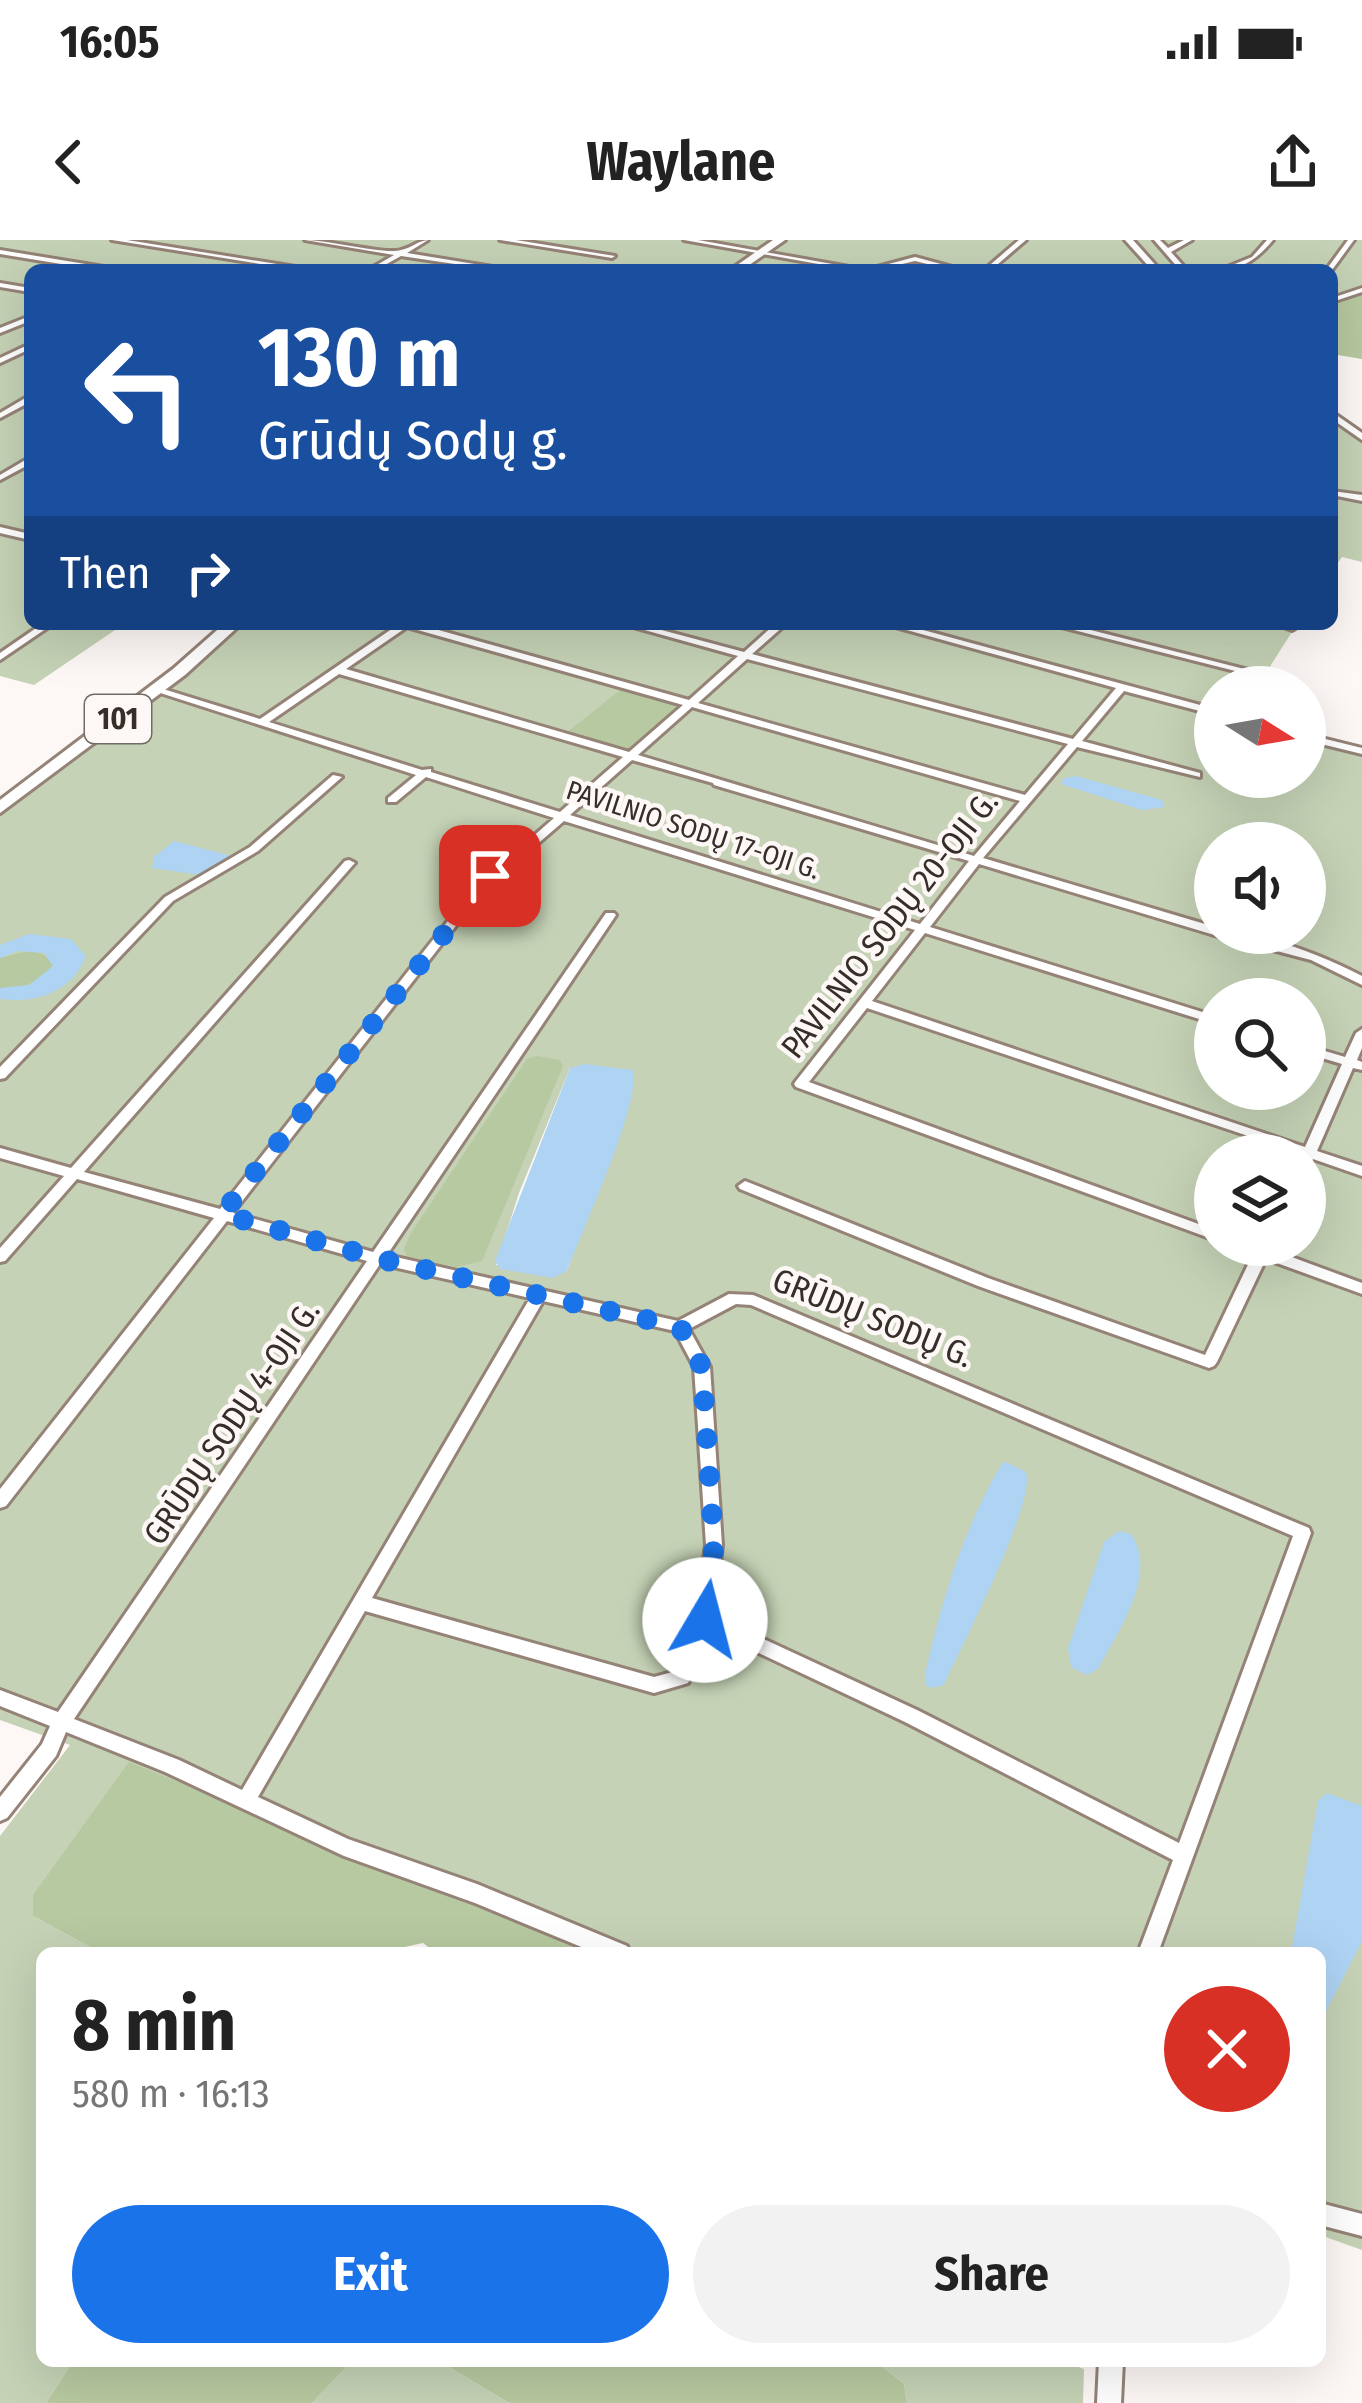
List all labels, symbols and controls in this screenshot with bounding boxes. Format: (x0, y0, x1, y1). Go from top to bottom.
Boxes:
text: 16:05 (60, 15, 160, 69)
icon: back (36, 129, 102, 195)
icon: share (1260, 129, 1326, 195)
text: Waylane (587, 130, 775, 194)
text: 130 m (258, 307, 461, 408)
icon: left (60, 312, 216, 468)
text: Grūdų Sodų g. (258, 409, 568, 473)
icon: right (175, 540, 241, 606)
text: Then (60, 546, 151, 600)
north arrow (1194, 666, 1326, 798)
map controls (1194, 666, 1326, 1266)
road number: 101 (85, 695, 151, 743)
street label: PAVILNIO SODŲ 17-OJI G. (562, 774, 824, 886)
street label: PAVILNIO SODŲ 20-OJI G. (773, 783, 1007, 1066)
button: sound (1194, 822, 1326, 954)
pin (439, 825, 541, 927)
icon: arrive (457, 843, 523, 909)
button: search (1194, 978, 1326, 1110)
button: layers (1194, 1134, 1326, 1266)
street label: GRŪDŲ SODŲ G. (767, 1260, 978, 1376)
street label: GRŪDŲ SODŲ 4-OJI G. (135, 1293, 328, 1552)
position arrow (642, 1557, 768, 1683)
text: 8 min (72, 1983, 236, 2069)
button: close (1164, 1986, 1290, 2112)
text: 580 m · 16:13 (72, 2071, 270, 2117)
button: Exit (72, 2205, 669, 2343)
button: Share (693, 2205, 1290, 2343)

